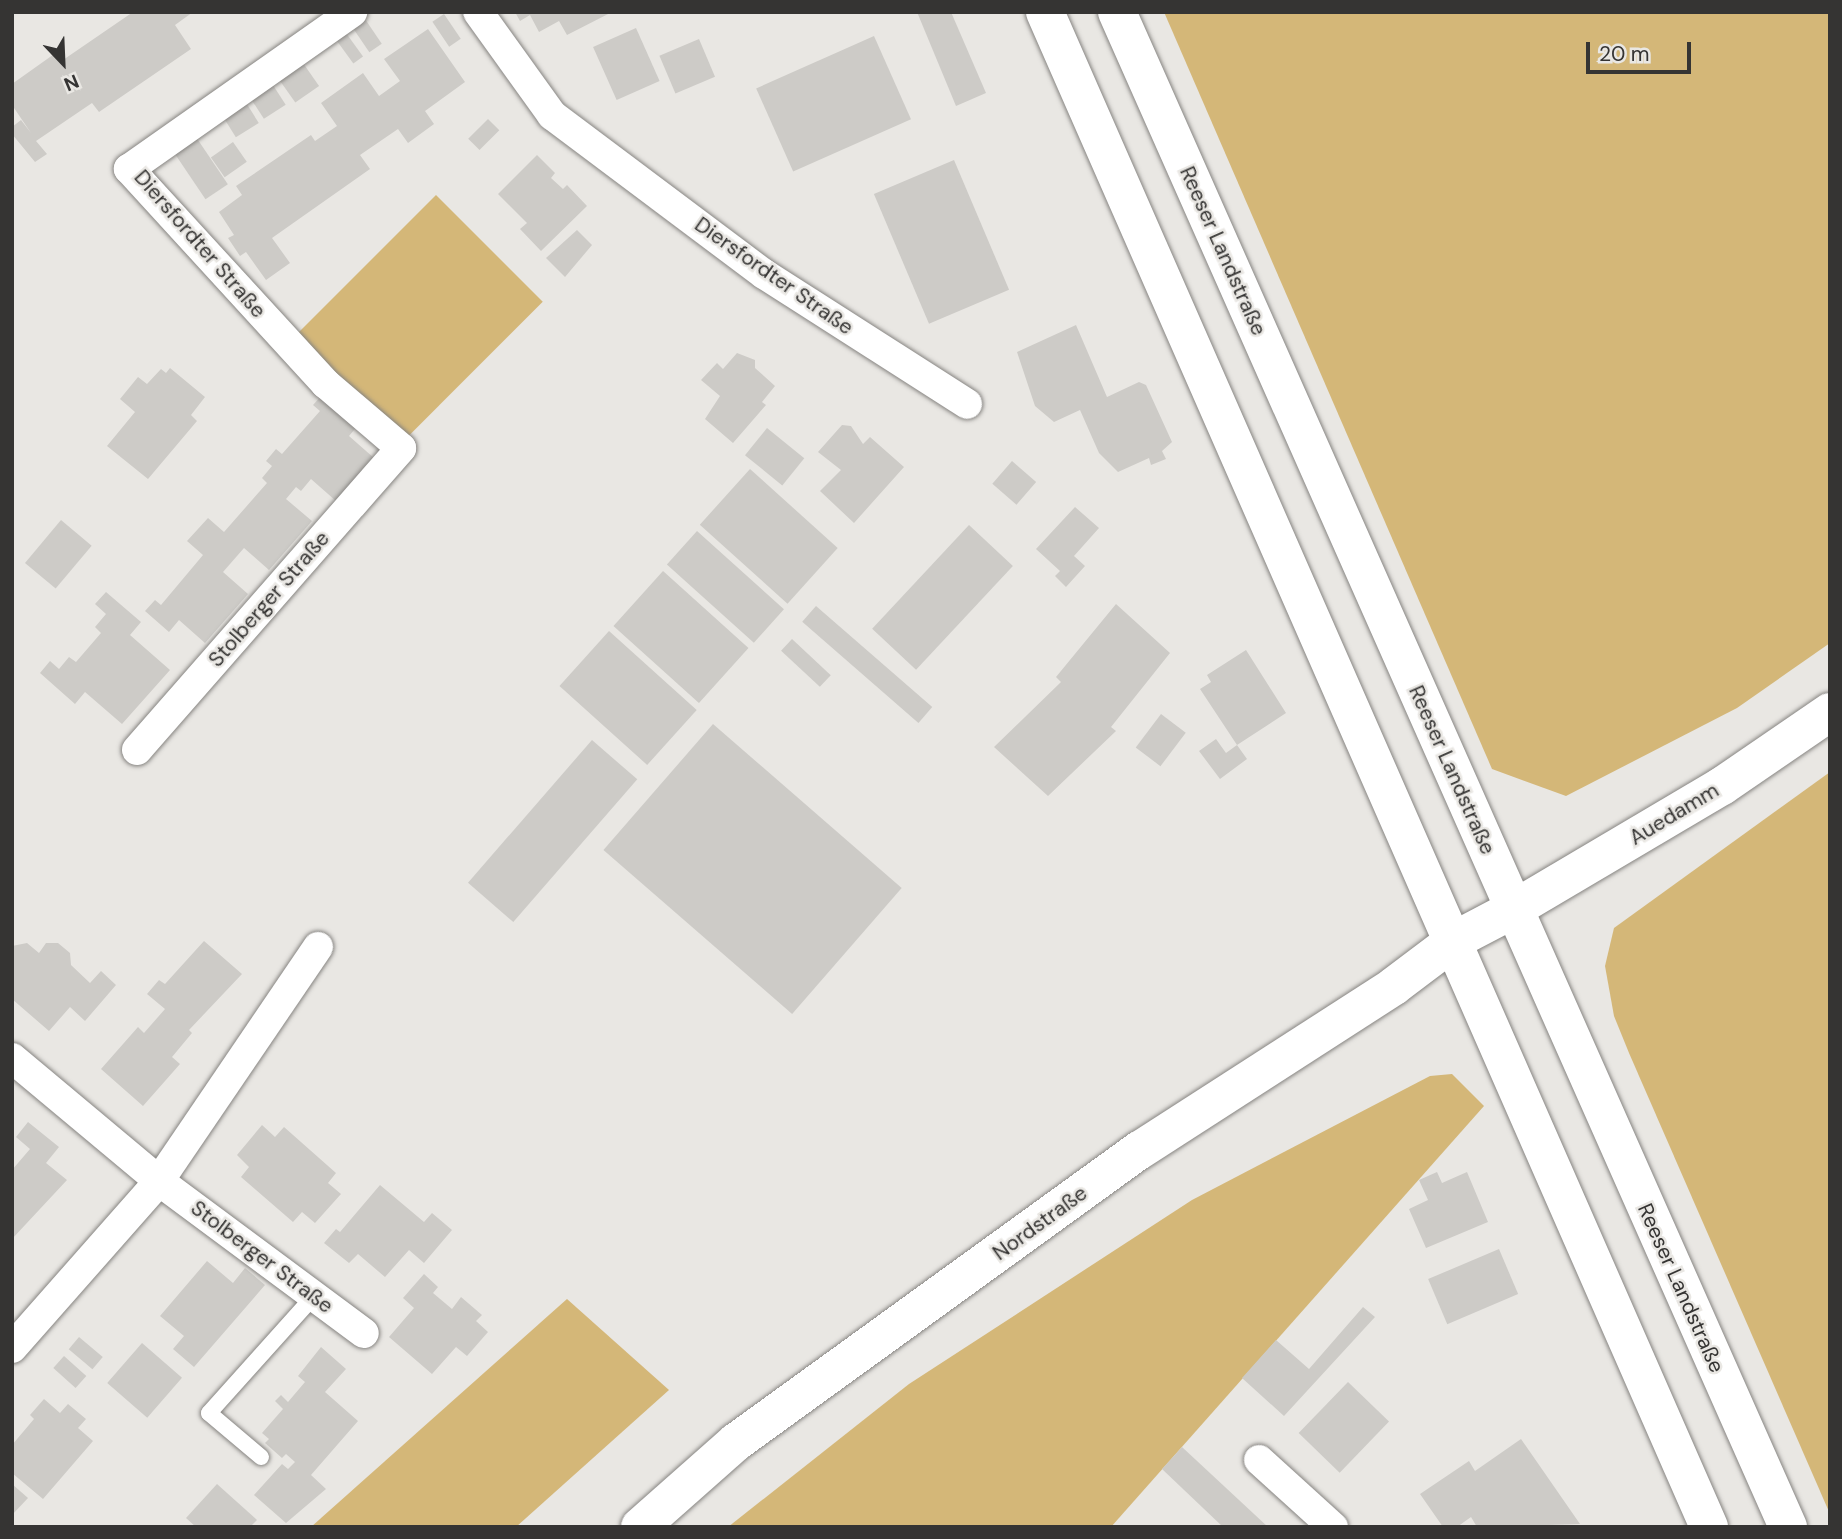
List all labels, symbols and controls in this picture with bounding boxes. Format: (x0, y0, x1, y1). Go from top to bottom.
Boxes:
north arrow (28, 28, 98, 98)
scale bar (1590, 28, 1695, 72)
text: 20 m (1599, 40, 1650, 68)
text: N (60, 69, 83, 97)
street label: Reeser Landstraße (1174, 163, 1272, 339)
street label: Diersfordter Straße (129, 165, 271, 323)
street label: Diersfordter Straße (690, 212, 858, 340)
street label: Stolberger Straße (203, 526, 335, 672)
street label: Reeser Landstraße (1403, 682, 1501, 858)
street label: Auedamm (1625, 778, 1723, 850)
street label: Nordstraße (988, 1180, 1092, 1266)
street label: Stolberger Straße (186, 1195, 338, 1319)
street label: Reeser Landstraße (1632, 1200, 1730, 1376)

